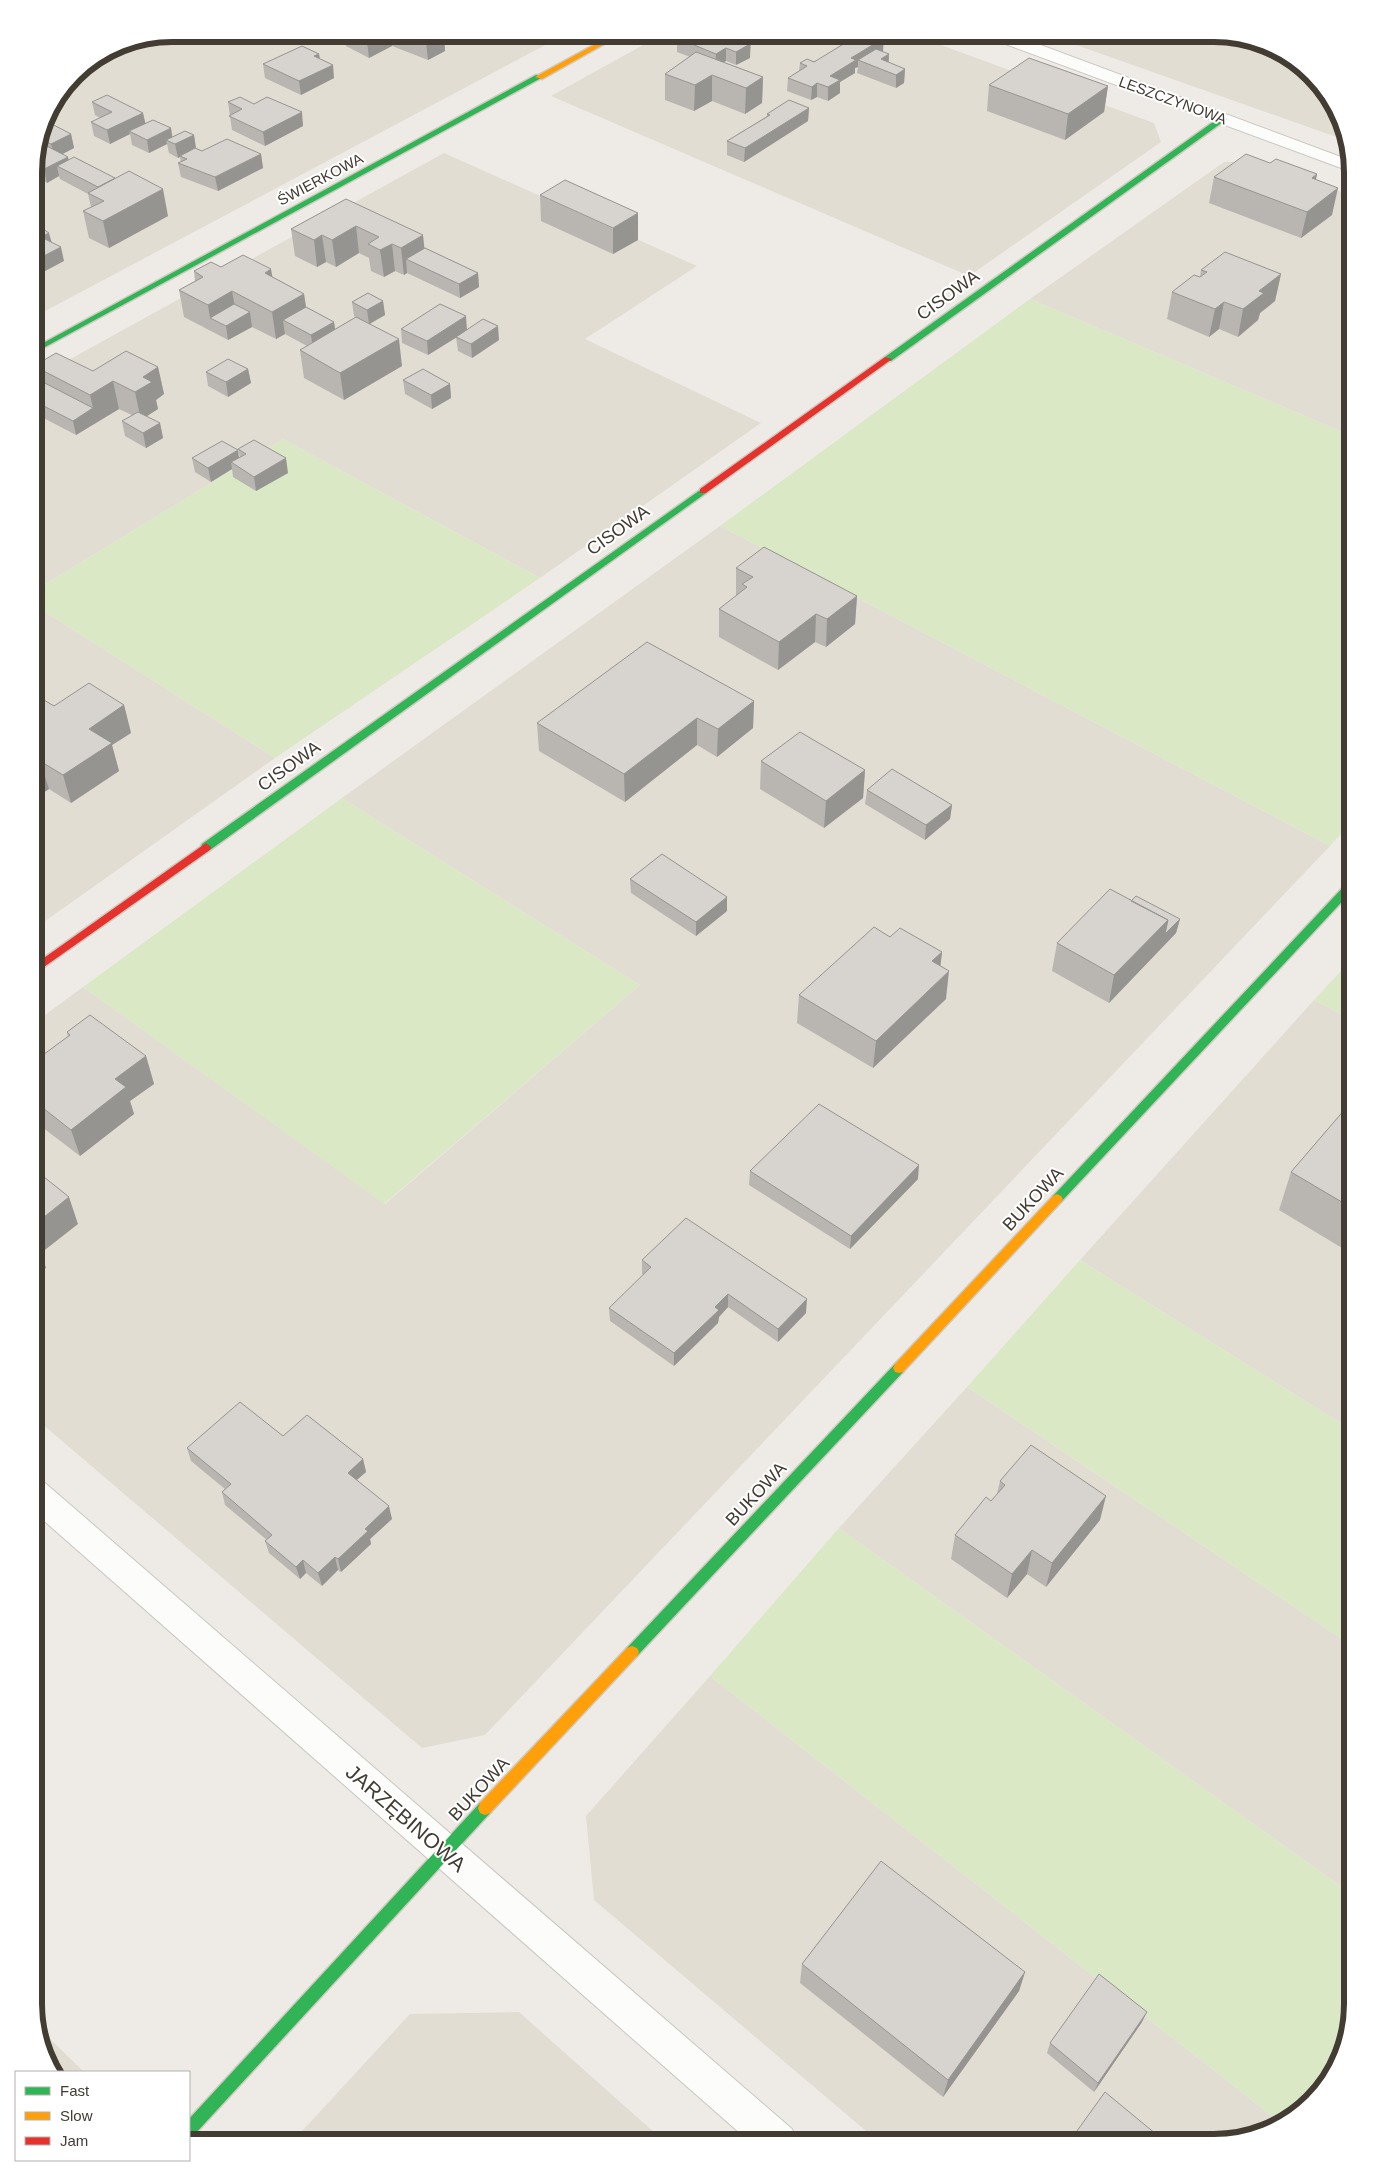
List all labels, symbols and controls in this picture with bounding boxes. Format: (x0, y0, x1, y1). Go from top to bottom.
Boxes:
street label: LESZCZYNOWA (1117, 73, 1229, 127)
street label: ŚWIERKOWA (274, 149, 366, 209)
street label: CISOWA (913, 266, 983, 324)
street label: CISOWA (583, 501, 653, 559)
street label: CISOWA (254, 737, 324, 795)
street label: BUKOWA (999, 1163, 1067, 1235)
street label: BUKOWA (722, 1458, 790, 1530)
street label: BUKOWA (445, 1753, 513, 1825)
street label: JARZĘBINOWA (342, 1760, 470, 1876)
legend (15, 2071, 190, 2161)
text: Fast (60, 2082, 90, 2099)
text: Slow (60, 2107, 93, 2124)
text: Jam (60, 2132, 88, 2149)

